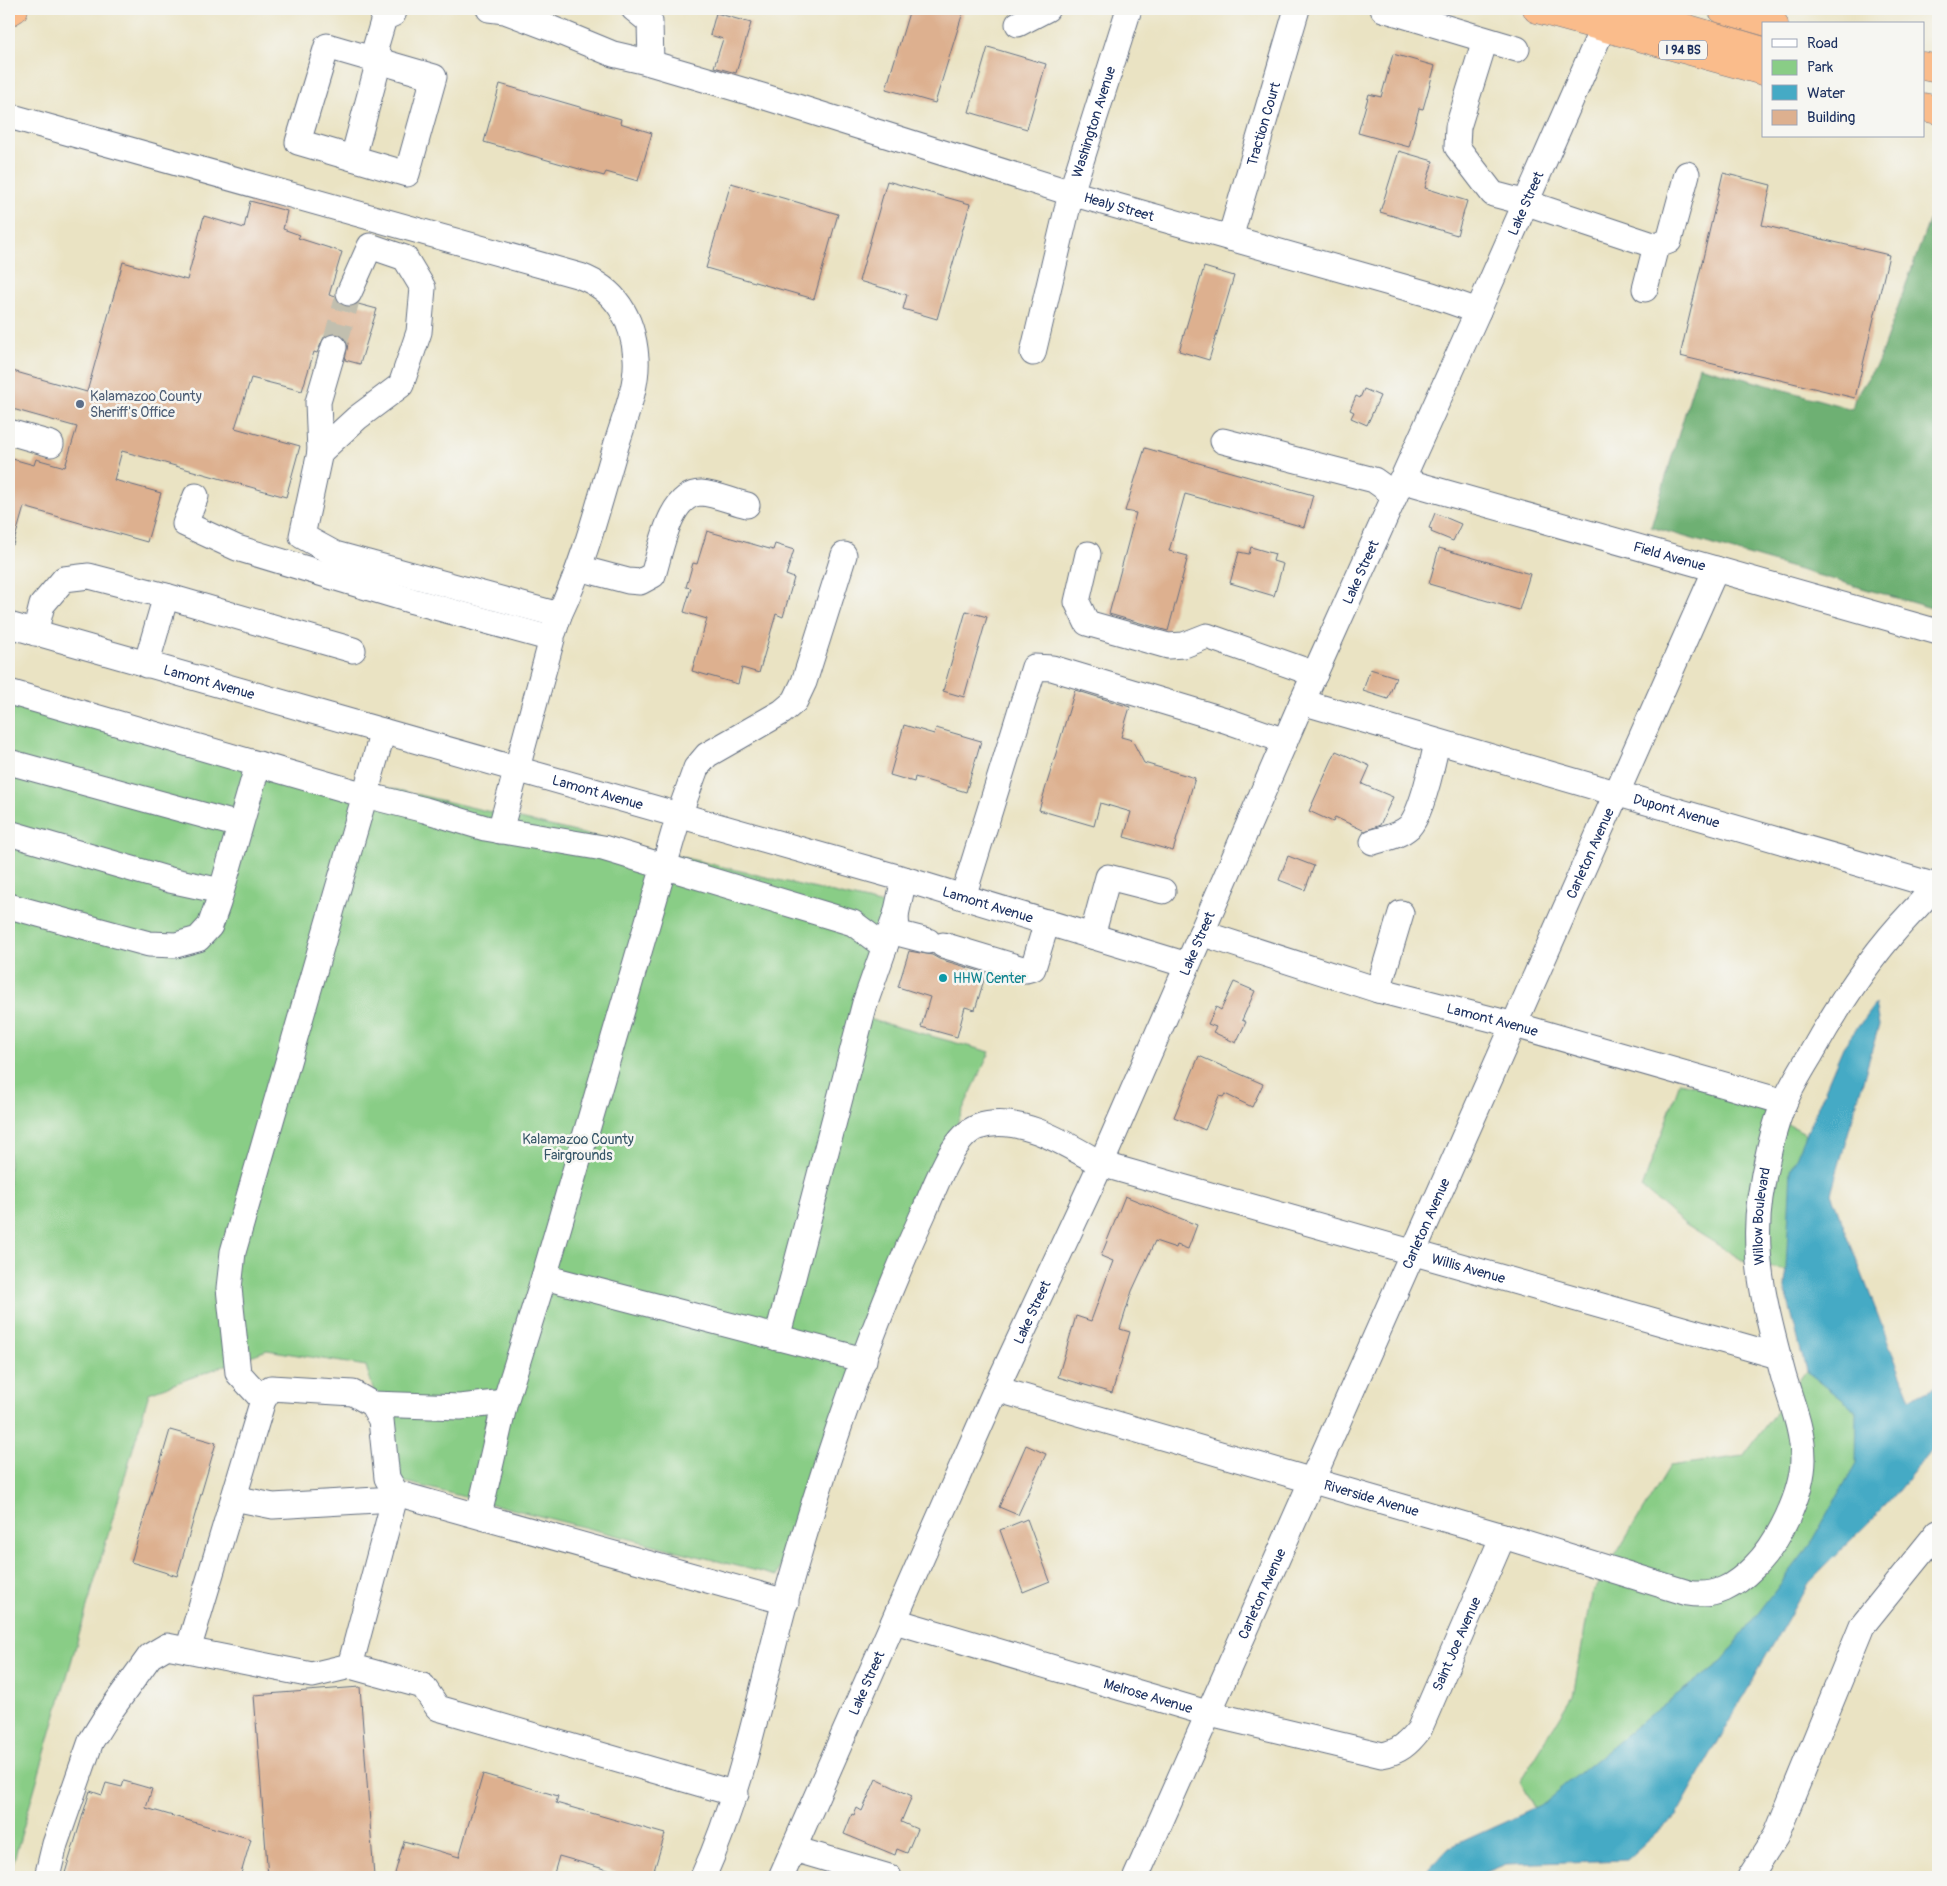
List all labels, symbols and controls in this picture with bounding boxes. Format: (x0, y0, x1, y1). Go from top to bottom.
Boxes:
legend (1762, 22, 1924, 138)
text: Road (1807, 34, 1838, 53)
road number: I 94 BS (1659, 40, 1707, 60)
text: Park (1807, 58, 1834, 77)
street label: Washington Avenue (1068, 64, 1119, 180)
street label: Traction Court (1244, 80, 1284, 168)
text: Water (1807, 84, 1846, 103)
text: Building (1807, 108, 1855, 127)
street label: Lake Street (1504, 168, 1548, 238)
street label: Healy Street (1082, 189, 1156, 225)
place label: Kalamazoo County Sheriff's Office (90, 388, 202, 421)
marker: Kalamazoo County Sheriff's Office (74, 398, 86, 410)
street label: Lake Street (1339, 537, 1383, 607)
street label: Field Avenue (1631, 538, 1707, 575)
street label: Lamont Avenue (162, 661, 257, 703)
street label: Lamont Avenue (550, 772, 645, 814)
street label: Dupont Avenue (1631, 791, 1722, 832)
street label: Carleton Avenue (1563, 805, 1618, 901)
street label: Lamont Avenue (940, 883, 1035, 927)
street label: Lake Street (1176, 909, 1219, 978)
place label: HHW Center (953, 970, 1026, 987)
marker: HHW Center (937, 972, 949, 984)
street label: Lamont Avenue (1445, 1000, 1540, 1040)
park label: Kalamazoo County Fairgrounds (522, 1131, 634, 1164)
street label: Willow Boulevard (1749, 1166, 1774, 1266)
street label: Carleton Avenue (1399, 1175, 1454, 1272)
street label: Willis Avenue (1429, 1250, 1507, 1287)
street label: Lake Street (1010, 1278, 1055, 1347)
street label: Riverside Avenue (1322, 1477, 1421, 1520)
street label: Carleton Avenue (1235, 1546, 1290, 1642)
street label: Saint Joe Avenue (1429, 1594, 1485, 1694)
street label: Lake Street (845, 1648, 889, 1718)
street label: Melrose Avenue (1102, 1675, 1195, 1717)

